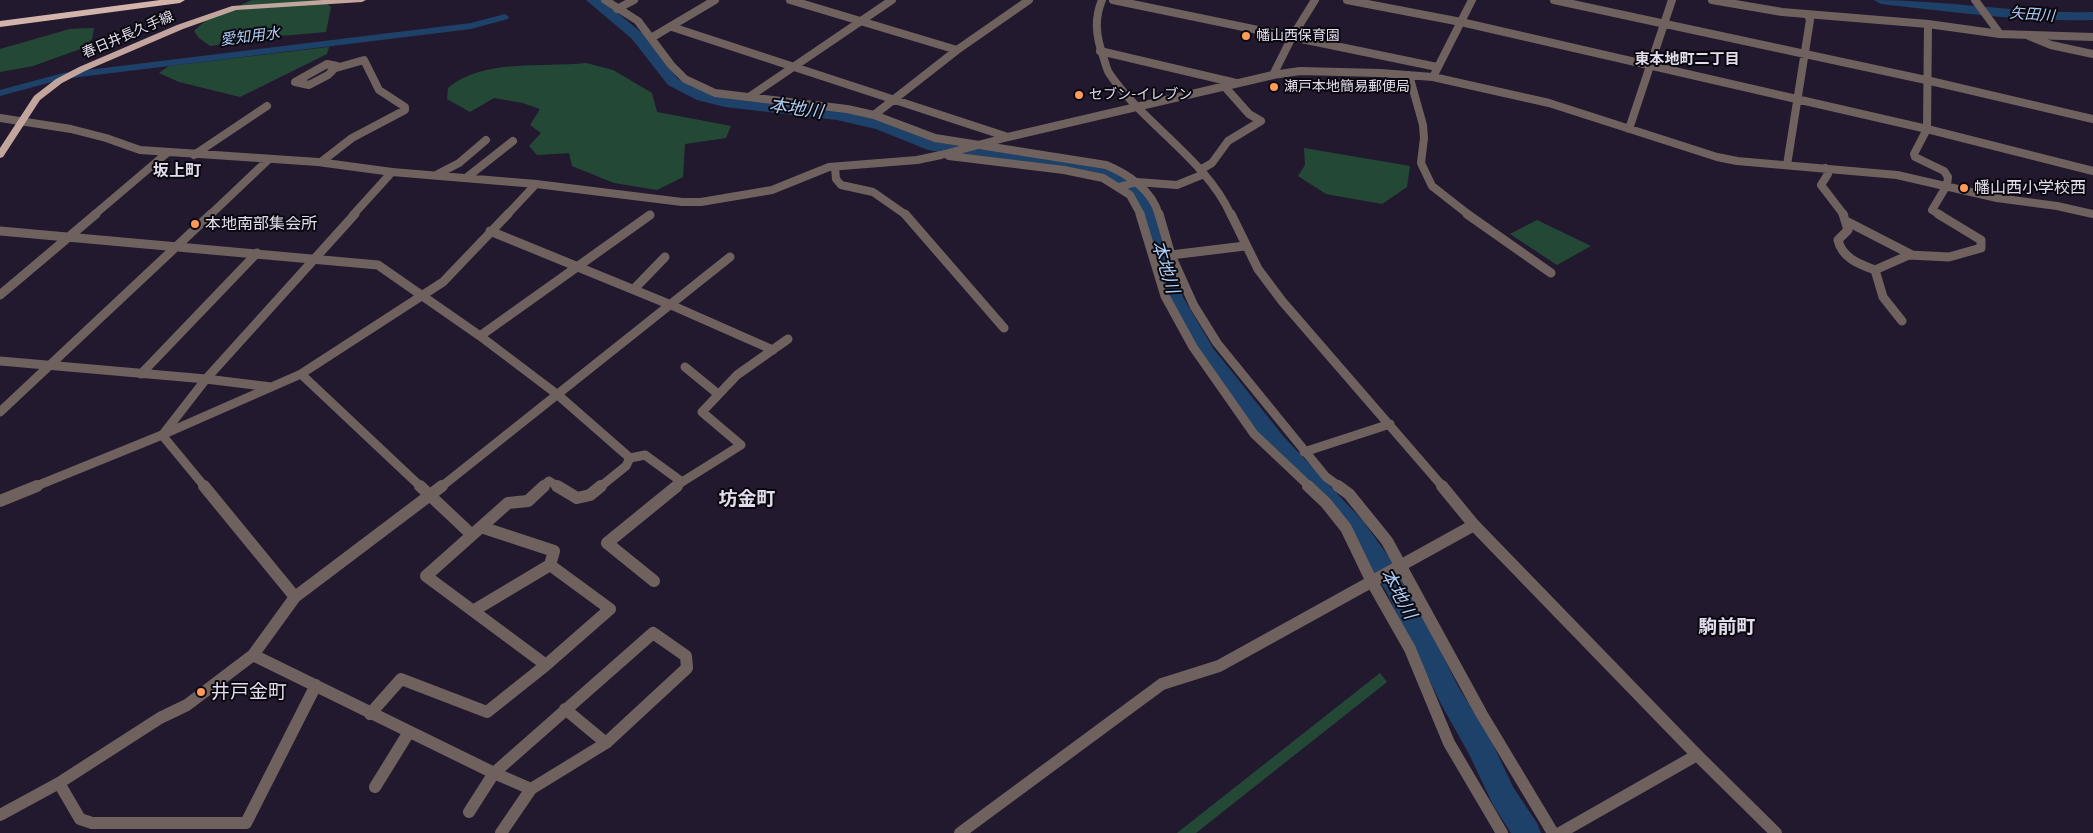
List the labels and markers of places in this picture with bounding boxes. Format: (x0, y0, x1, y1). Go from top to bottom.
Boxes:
place label: 幡山西保育園 (1256, 28, 1340, 44)
marker: 幡山西保育園 (1240, 30, 1252, 42)
place label: 瀬戸本地簡易郵便局 (1284, 79, 1410, 95)
marker: 瀬戸本地簡易郵便局 (1268, 81, 1280, 93)
place label: セブン-イレブン (1089, 87, 1192, 103)
marker: セブン-イレブン (1073, 89, 1085, 101)
place label: 幡山西小学校西 (1974, 178, 2086, 198)
marker: 幡山西小学校西 (1958, 182, 1970, 194)
place label: 本地南部集会所 (205, 214, 317, 234)
marker: 本地南部集会所 (189, 218, 201, 230)
place label: 井戸金町 (211, 681, 287, 703)
marker: 井戸金町 (195, 686, 207, 698)

